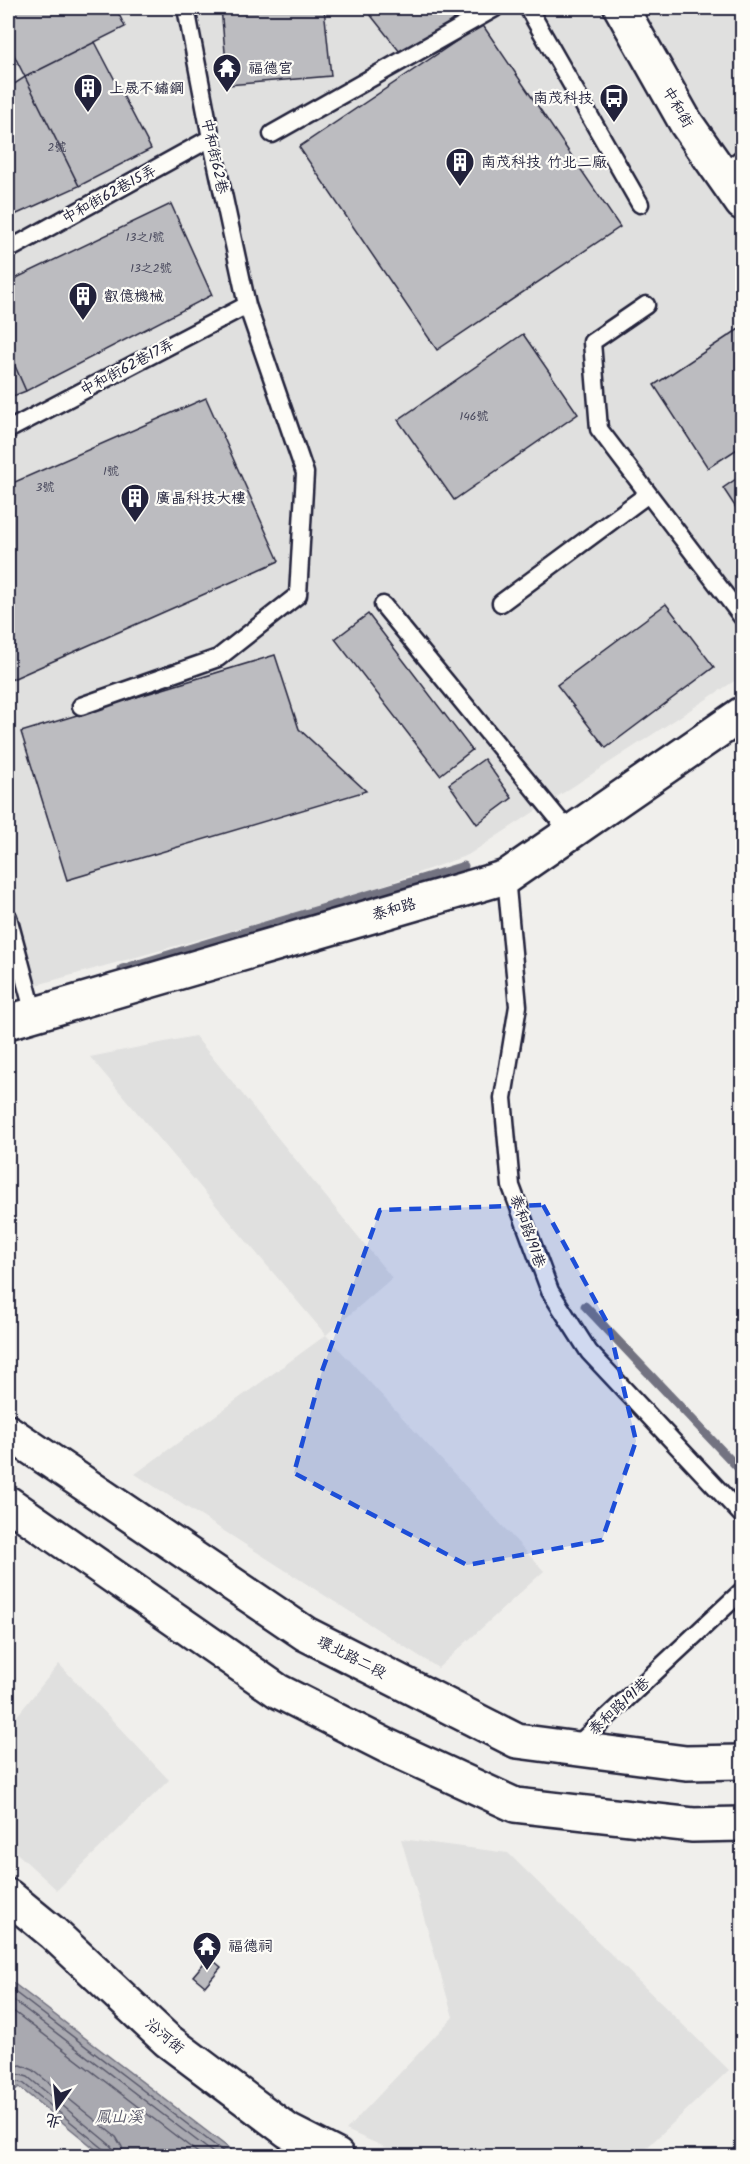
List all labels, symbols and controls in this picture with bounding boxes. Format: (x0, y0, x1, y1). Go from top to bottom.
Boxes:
temple icon: 福德宫 (211, 52, 243, 94)
place label: 福德宫 (248, 57, 293, 81)
building icon: 上晟不鏽鋼 (72, 72, 104, 114)
place label: 上晟不鏽鋼 (109, 77, 184, 101)
bus stop icon: 南茂科技 (598, 82, 630, 124)
street label: 中和街 (655, 82, 699, 133)
place label: 南茂科技 (533, 87, 593, 111)
street label: 中和街62巷 (194, 116, 234, 196)
house number: 2號 (48, 138, 66, 157)
building icon: 南茂科技 竹北二廠 (444, 146, 476, 188)
place label: 南茂科技 竹北二廠 (481, 151, 607, 175)
street label: 中和街62巷15弄 (58, 159, 161, 231)
house number: 13之1號 (126, 228, 164, 247)
house number: 13之2號 (130, 259, 172, 278)
building icon: 叡億機械 (67, 280, 99, 322)
place label: 叡億機械 (104, 285, 164, 309)
street label: 中和街62巷17弄 (76, 333, 179, 403)
house number: 146號 (459, 407, 489, 426)
house number: 1號 (103, 462, 119, 481)
house number: 3號 (36, 478, 54, 497)
building icon: 廣晶科技大樓 (119, 482, 151, 524)
place label: 廣晶科技大樓 (156, 487, 246, 511)
street label: 泰和路 (369, 892, 419, 928)
street label: 泰和路191巷 (503, 1191, 551, 1272)
street label: 環北路二段 (313, 1630, 390, 1686)
street label: 泰和路191巷 (583, 1672, 656, 1742)
temple icon: 福德祠 (191, 1930, 223, 1972)
place label: 福德祠 (228, 1935, 273, 1959)
street label: 沿河街 (139, 2013, 189, 2060)
north arrow (27, 2077, 87, 2137)
water label: 鳳山溪 (94, 2105, 144, 2130)
text: 北 (43, 2106, 64, 2134)

